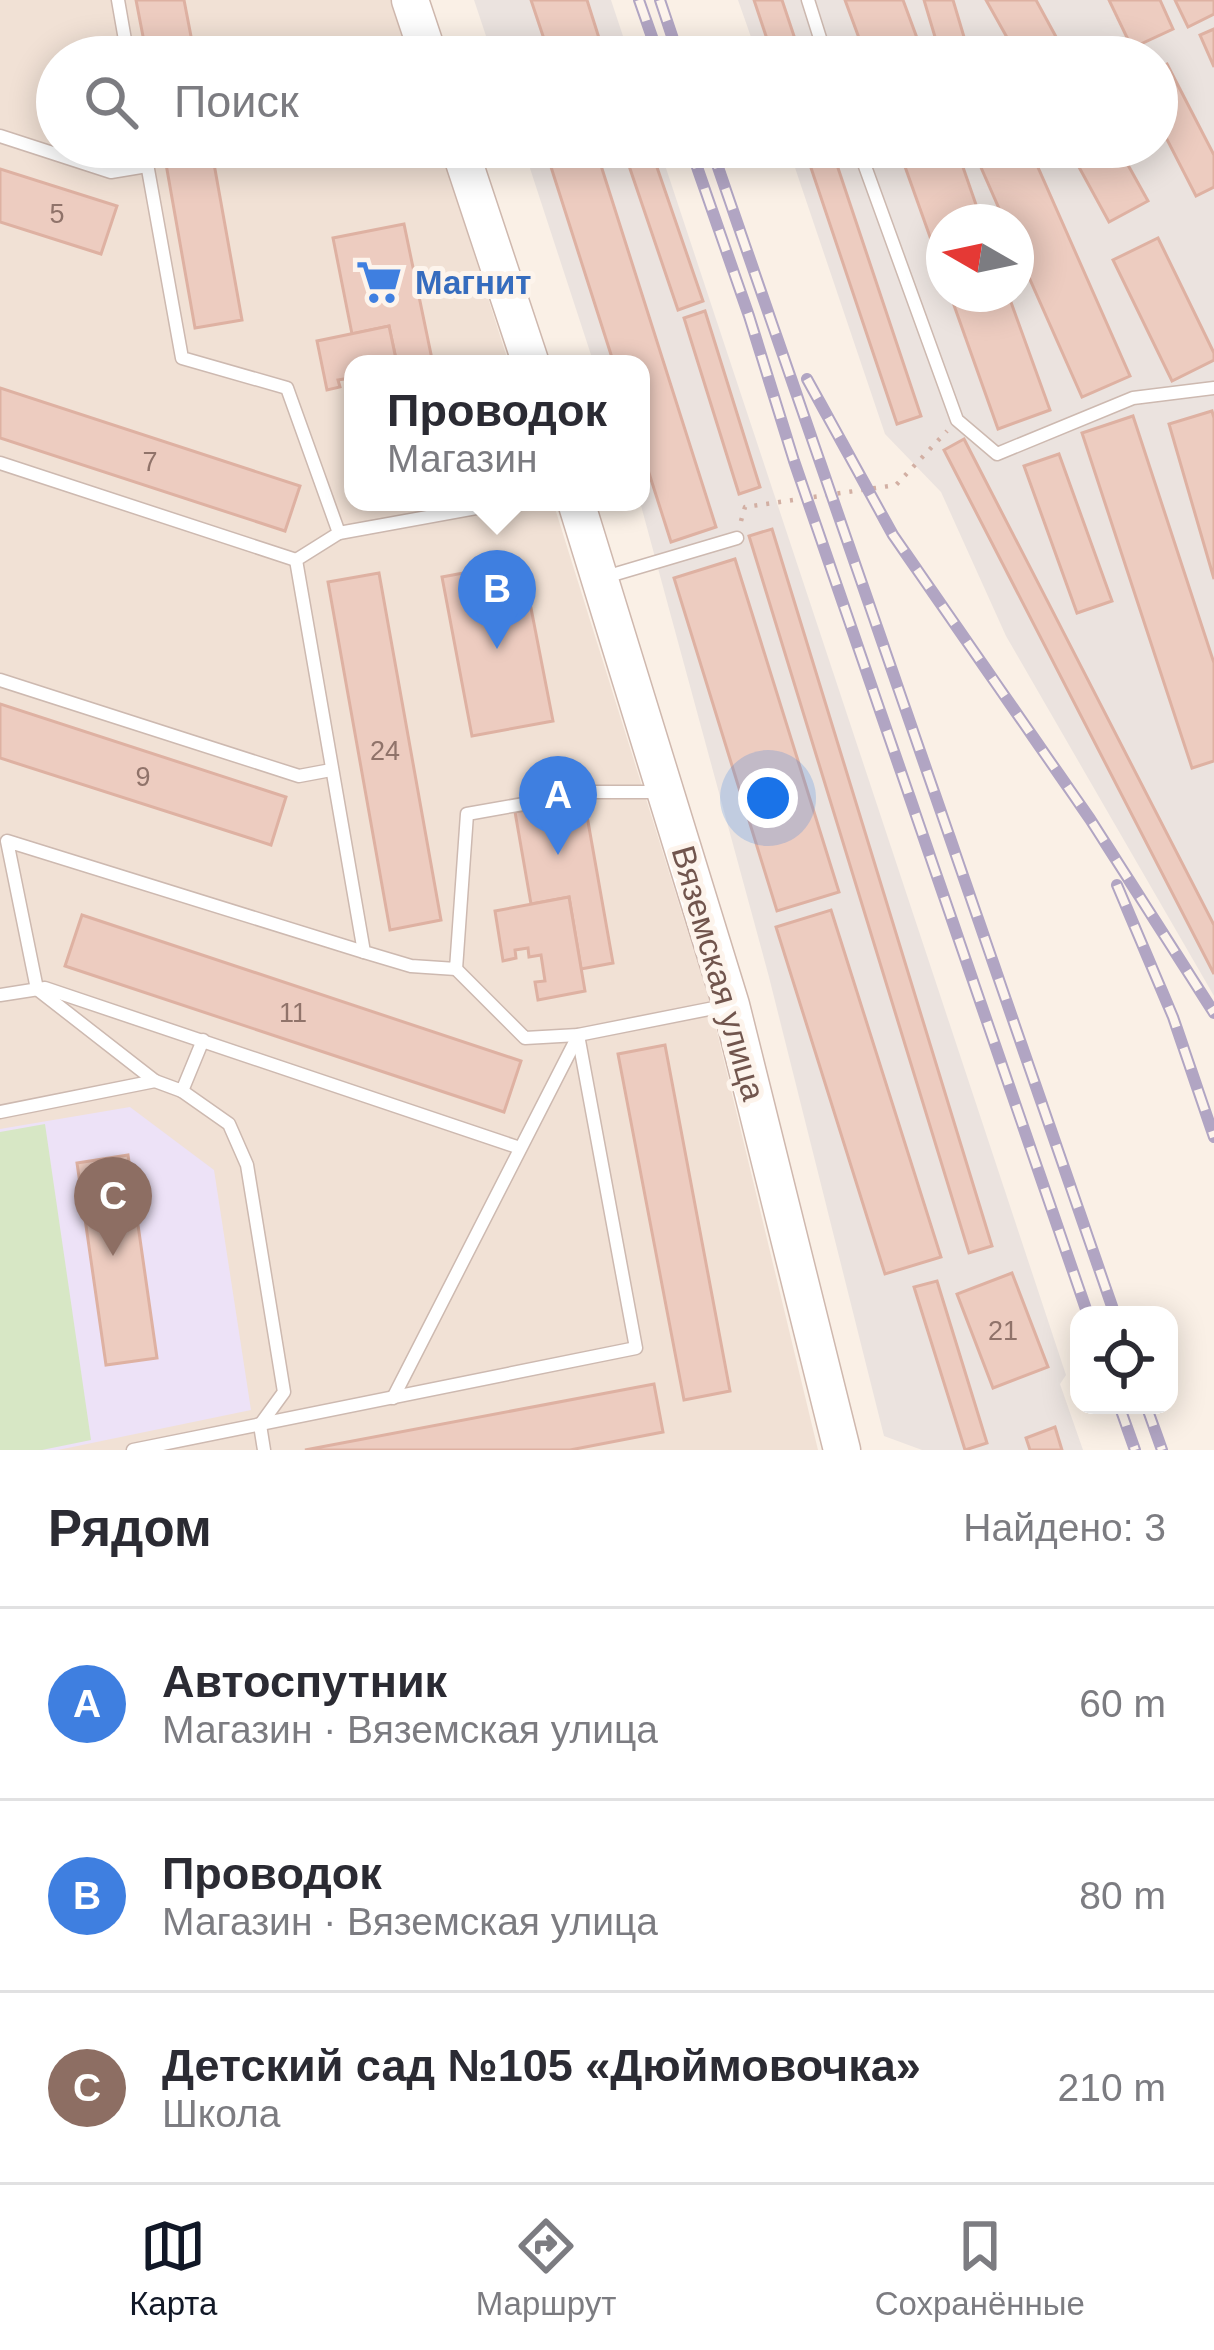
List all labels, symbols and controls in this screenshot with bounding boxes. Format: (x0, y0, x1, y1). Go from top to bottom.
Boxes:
search box (36, 36, 1178, 168)
icon: search (78, 69, 144, 135)
text: Поиск (174, 76, 299, 127)
house number: 5 (49, 199, 65, 229)
north arrow (926, 204, 1034, 312)
supermarket icon: Магнит (354, 257, 404, 307)
place label: Магнит (415, 264, 531, 301)
popup (344, 355, 650, 511)
text: Проводок (387, 385, 607, 436)
text: Магазин (387, 437, 538, 480)
house number: 7 (142, 447, 158, 477)
pin: B (458, 550, 536, 649)
house number: 24 (370, 736, 400, 766)
pin: A (519, 756, 597, 855)
house number: 9 (135, 762, 151, 792)
your location (738, 768, 798, 828)
street label: Вяземская улица (664, 842, 773, 1105)
house number: 11 (279, 998, 307, 1028)
pin: C (74, 1157, 152, 1256)
map controls (1070, 1306, 1178, 1414)
button: locate (1070, 1306, 1178, 1414)
house number: 21 (988, 1316, 1018, 1346)
text: Рядом (48, 1500, 212, 1557)
text: Найдено: 3 (963, 1506, 1166, 1549)
text: Автоспутник (162, 1656, 447, 1707)
text: A (73, 1682, 101, 1725)
text: 60 m (1079, 1682, 1166, 1725)
text: Магазин · Вяземская улица (162, 1708, 658, 1751)
text: Проводок (162, 1848, 382, 1899)
text: B (73, 1874, 101, 1917)
text: 80 m (1079, 1874, 1166, 1917)
text: Магазин · Вяземская улица (162, 1900, 658, 1943)
text: Детский сад №105 «Дюймовочка» (162, 2040, 921, 2091)
text: C (73, 2066, 101, 2109)
text: 210 m (1058, 2066, 1166, 2109)
text: Школа (162, 2092, 281, 2135)
tab: Карта (129, 2213, 217, 2323)
tab: Маршрут (476, 2213, 616, 2323)
tab: Сохранённые (875, 2213, 1085, 2323)

